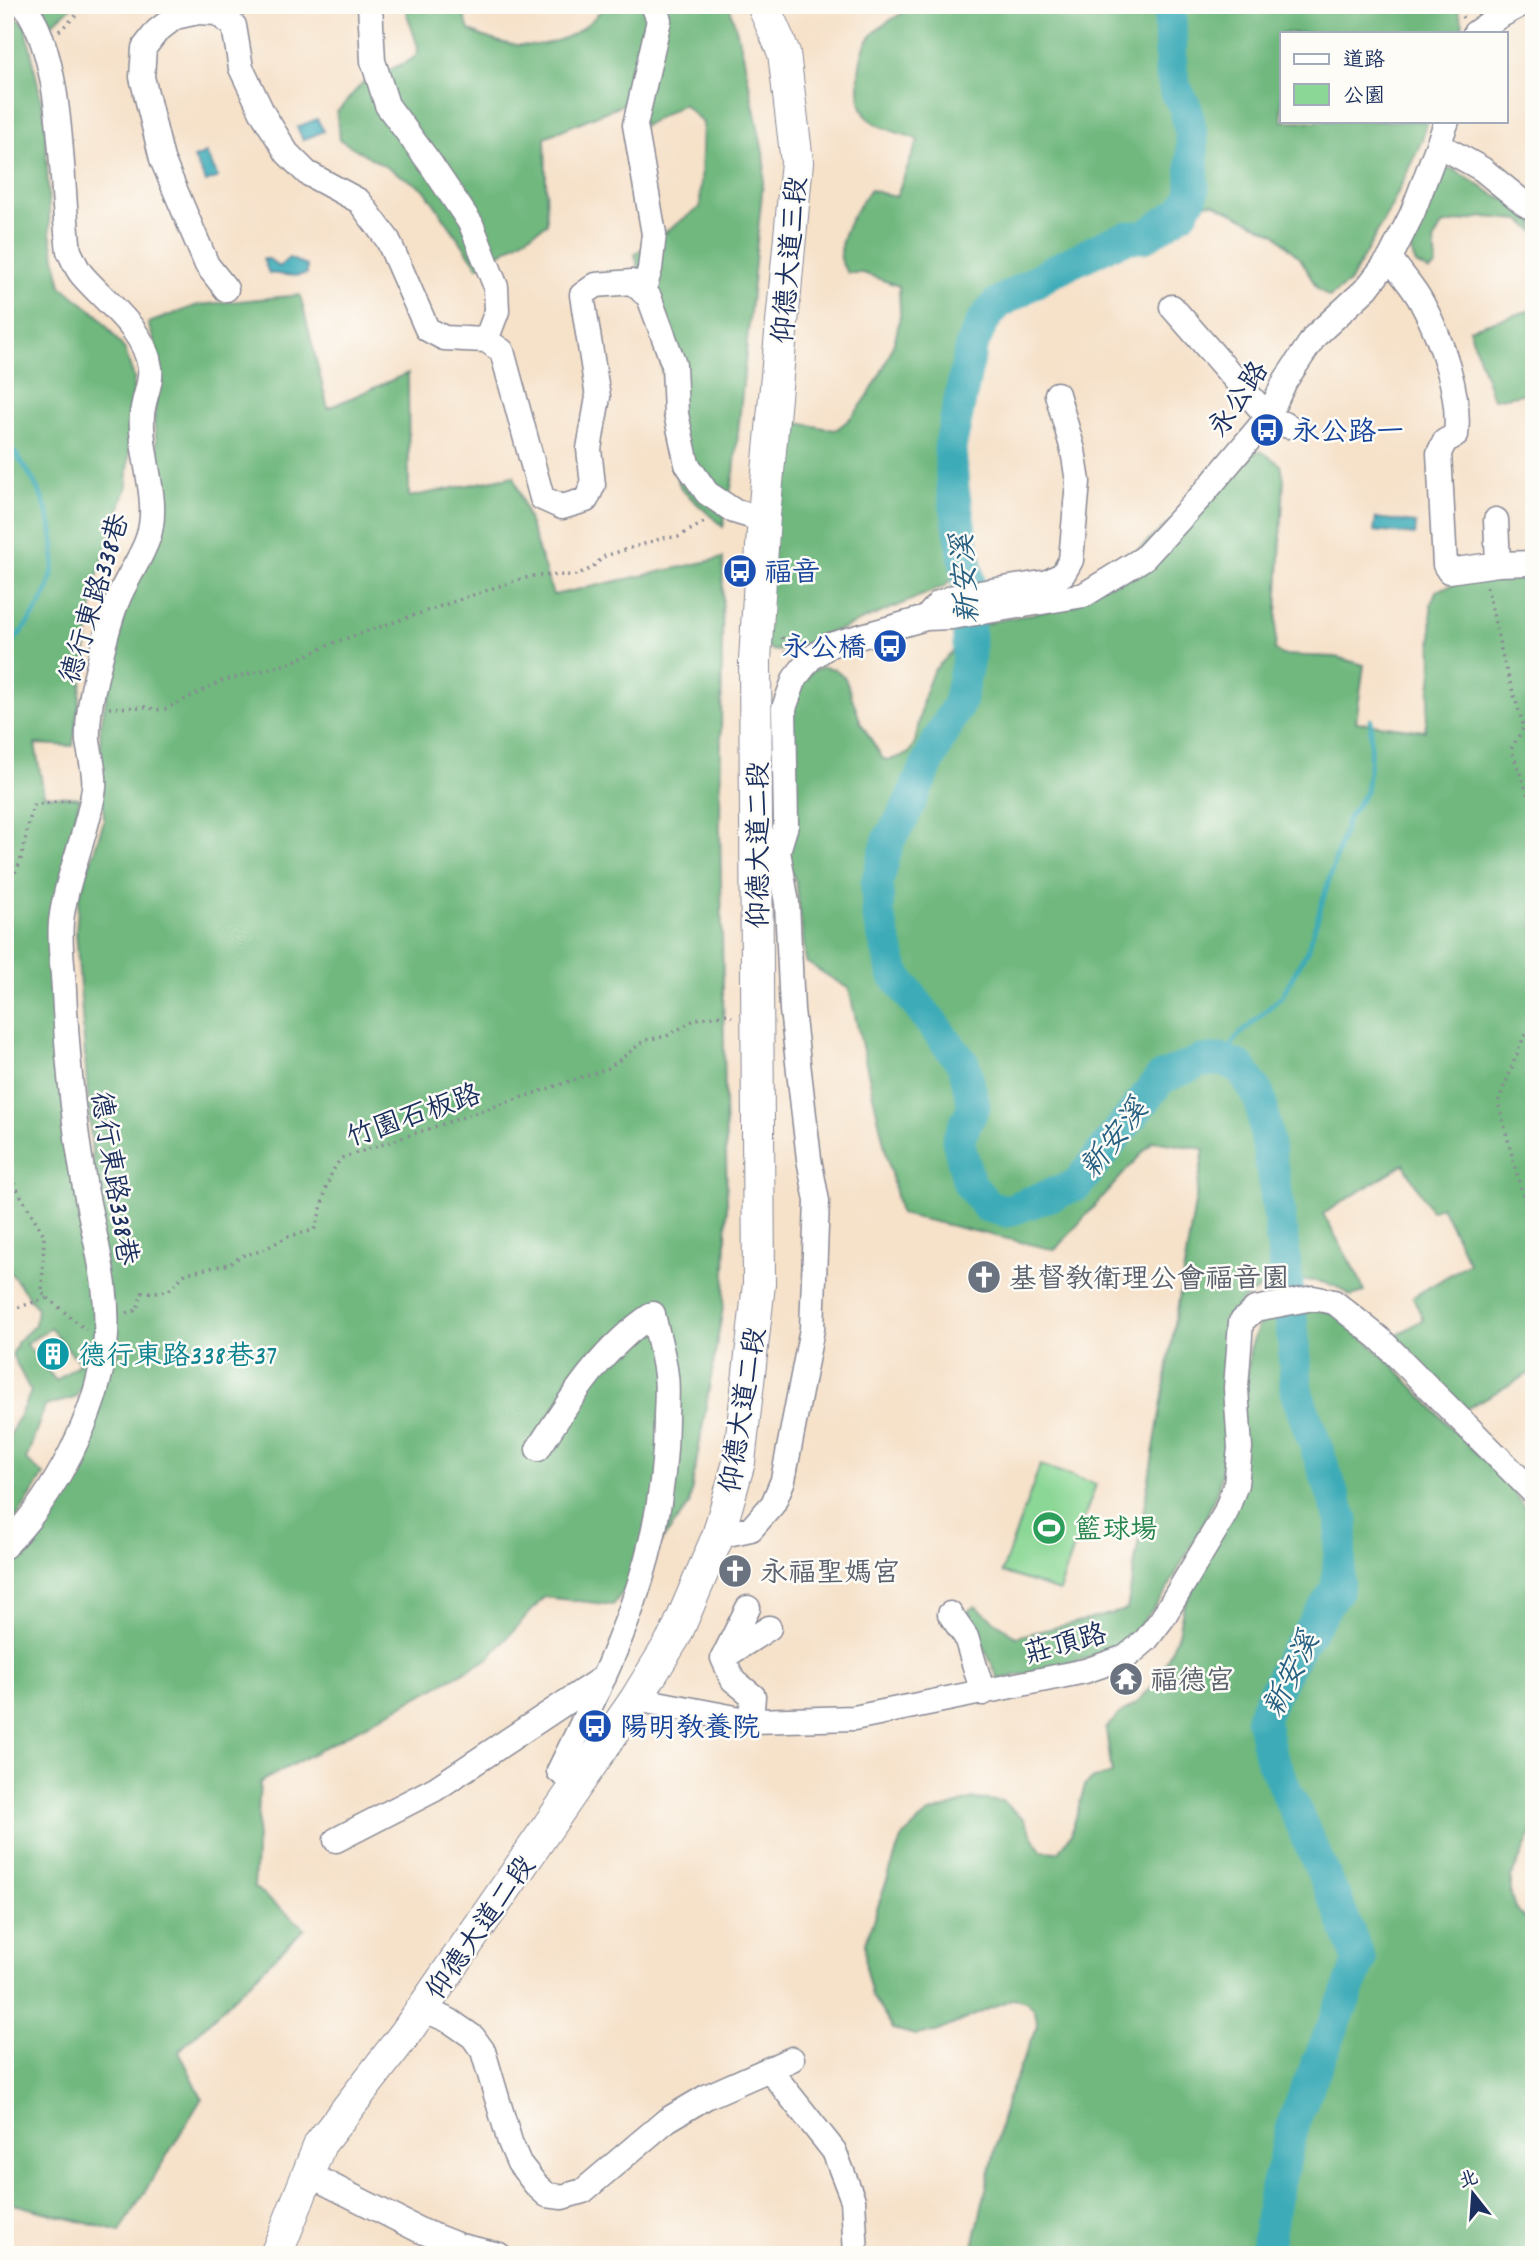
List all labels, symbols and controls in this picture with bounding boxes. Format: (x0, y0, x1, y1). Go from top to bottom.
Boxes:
legend (1280, 32, 1508, 122)
text: 道路 (1343, 47, 1385, 77)
text: 公園 (1343, 83, 1385, 113)
street label: 仰德大道三段 (766, 175, 820, 346)
street label: 永公路 (1201, 355, 1281, 447)
bus stop icon: 永公路一 (1248, 411, 1286, 449)
place label: 永公路一 (1292, 415, 1404, 455)
street label: 德行東路338巷 (53, 508, 143, 690)
water label: 新安溪 (944, 530, 993, 625)
bus stop icon: 福音 (721, 552, 759, 590)
place label: 福音 (764, 556, 820, 596)
bus stop icon: 永公橋 (871, 627, 909, 665)
place label: 永公橋 (782, 631, 866, 671)
street label: 仰德大道二段 (742, 761, 782, 929)
street label: 竹園石板路 (342, 1077, 487, 1160)
street label: 德行東路338巷 (78, 1089, 145, 1270)
water label: 新安溪 (1072, 1090, 1162, 1189)
church icon: 基督教衛理公會福音園 (965, 1258, 1003, 1296)
place label: 基督教衛理公會福音園 (1009, 1262, 1289, 1302)
street label: 仰德大道二段 (713, 1325, 779, 1497)
building icon: 德行東路338巷37 (34, 1335, 72, 1373)
place label: 德行東路338巷37 (78, 1339, 277, 1379)
sports icon: 籃球場 (1030, 1509, 1068, 1547)
place label: 籃球場 (1074, 1513, 1158, 1553)
church icon: 永福聖媽宮 (716, 1552, 754, 1590)
place label: 永福聖媽宮 (760, 1556, 900, 1596)
street label: 莊頂路 (1021, 1617, 1112, 1677)
water label: 新安溪 (1255, 1624, 1334, 1726)
temple icon: 福德宮 (1107, 1660, 1145, 1698)
place label: 福德宮 (1150, 1664, 1234, 1704)
bus stop icon: 陽明教養院 (576, 1707, 614, 1745)
place label: 陽明教養院 (620, 1711, 760, 1751)
street label: 仰德大道二段 (419, 1850, 548, 2010)
north arrow (1438, 2158, 1508, 2228)
text: 北 (1456, 2165, 1482, 2197)

